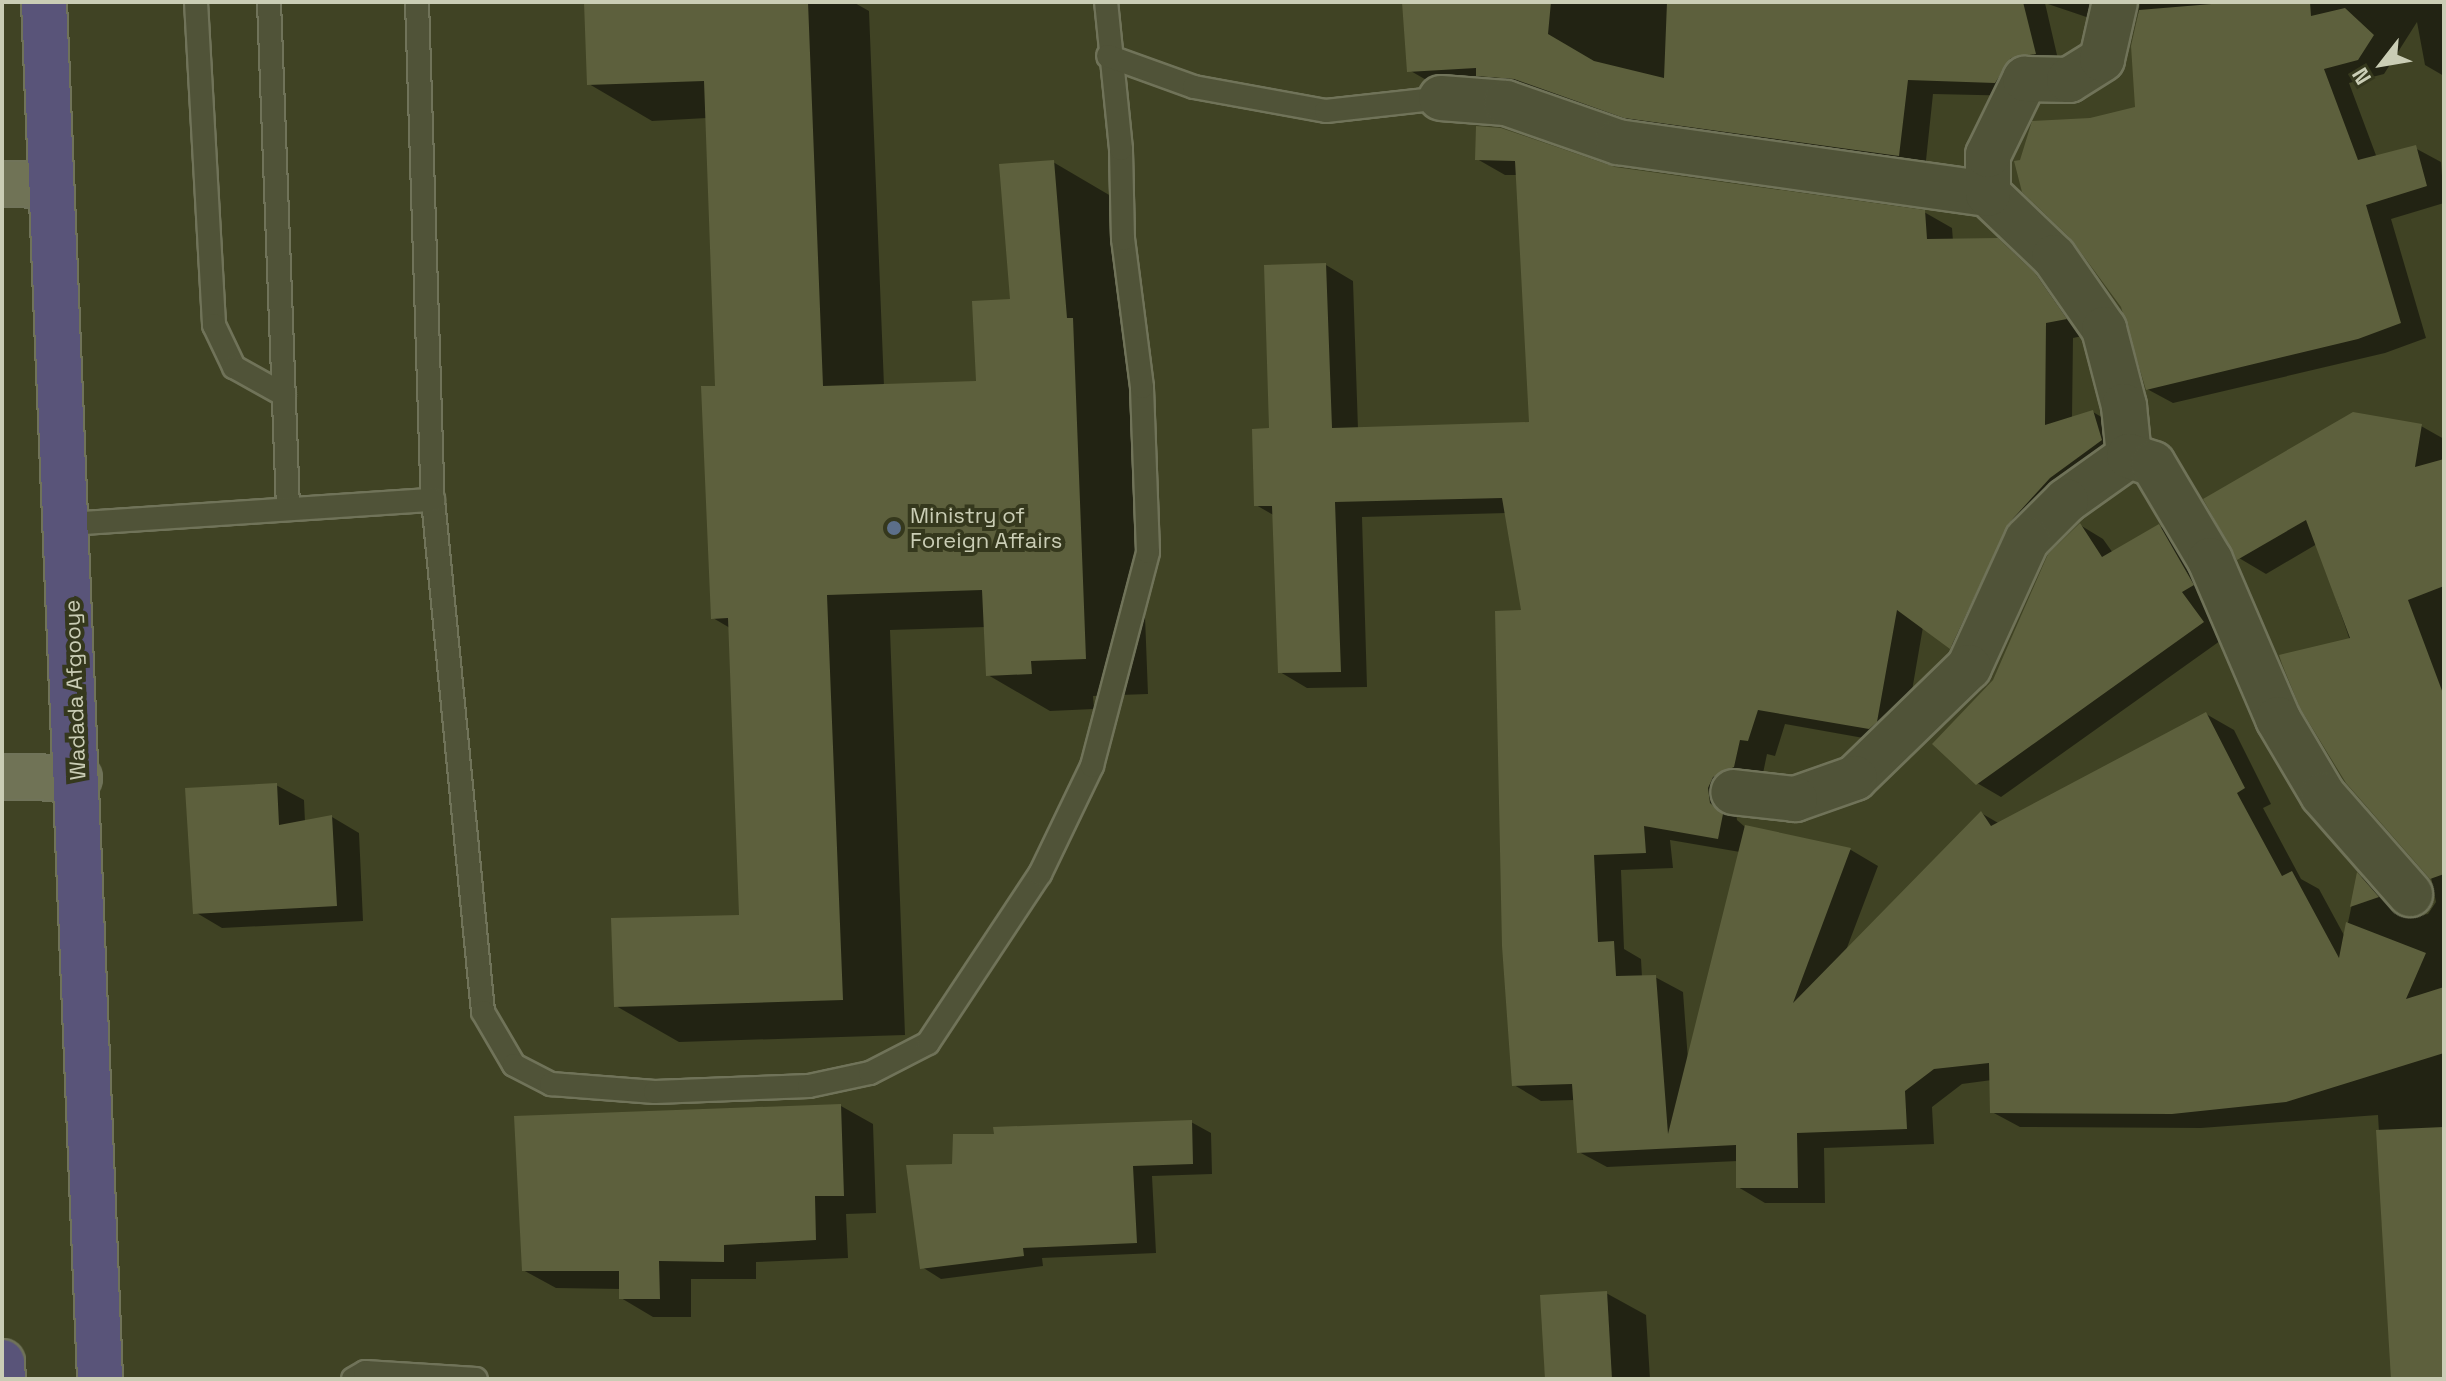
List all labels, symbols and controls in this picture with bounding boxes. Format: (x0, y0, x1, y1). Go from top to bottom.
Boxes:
north arrow (2342, 24, 2422, 104)
text: N (2346, 63, 2377, 90)
place label: Ministry of Foreign Affairs (910, 502, 1063, 554)
marker: Ministry of Foreign Affairs (885, 519, 903, 537)
street label: Wadada Afgooye (59, 599, 91, 781)

